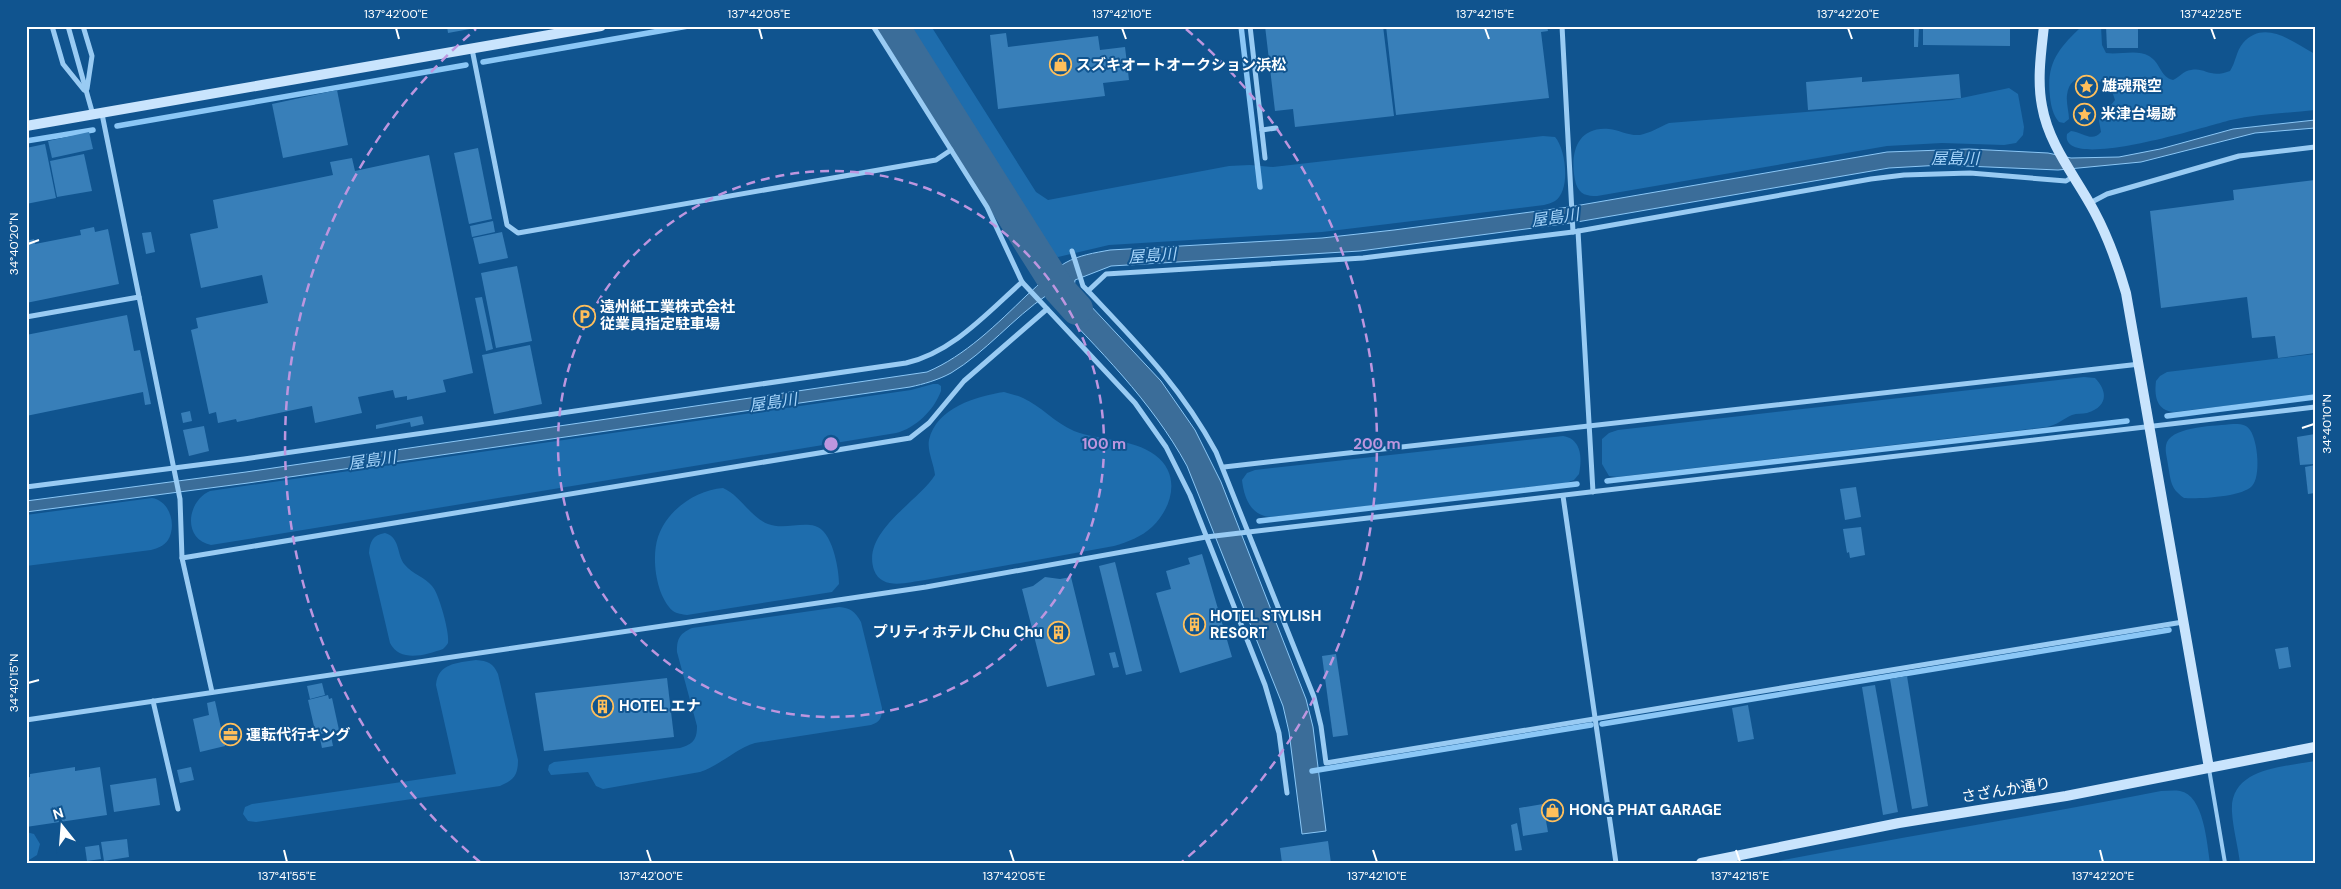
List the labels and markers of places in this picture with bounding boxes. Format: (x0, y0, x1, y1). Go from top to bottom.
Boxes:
shop icon: スズキオートオークション浜松 (1048, 53, 1072, 77)
place label: スズキオートオークション浜松 (1076, 55, 1286, 75)
place icon: 雄魂飛空 (2074, 74, 2098, 98)
place label: 雄魂飛空 (2102, 76, 2162, 96)
place icon: 米津台場跡 (2073, 102, 2097, 126)
place label: 米津台場跡 (2101, 104, 2176, 124)
place label: 遠州紙工業株式会社 従業員指定駐車場 (600, 297, 735, 334)
parking icon: 遠州紙工業株式会社 従業員指定駐車場 (572, 304, 596, 328)
centre of rings (822, 435, 840, 453)
place label: HOTEL STYLISH RESORT (1210, 606, 1321, 643)
building icon: HOTEL STYLISH RESORT (1182, 613, 1206, 637)
building icon: プリティホテル Chu Chu (1047, 620, 1071, 644)
place label: プリティホテル Chu Chu (873, 622, 1043, 642)
building icon: HOTEL エナ (591, 694, 615, 718)
place label: HOTEL エナ (619, 696, 701, 716)
office icon: 運転代行キング (218, 723, 242, 747)
place label: 運転代行キング (246, 725, 351, 745)
shop icon: HONG PHAT GARAGE (1541, 798, 1565, 822)
place label: HONG PHAT GARAGE (1569, 800, 1722, 820)

